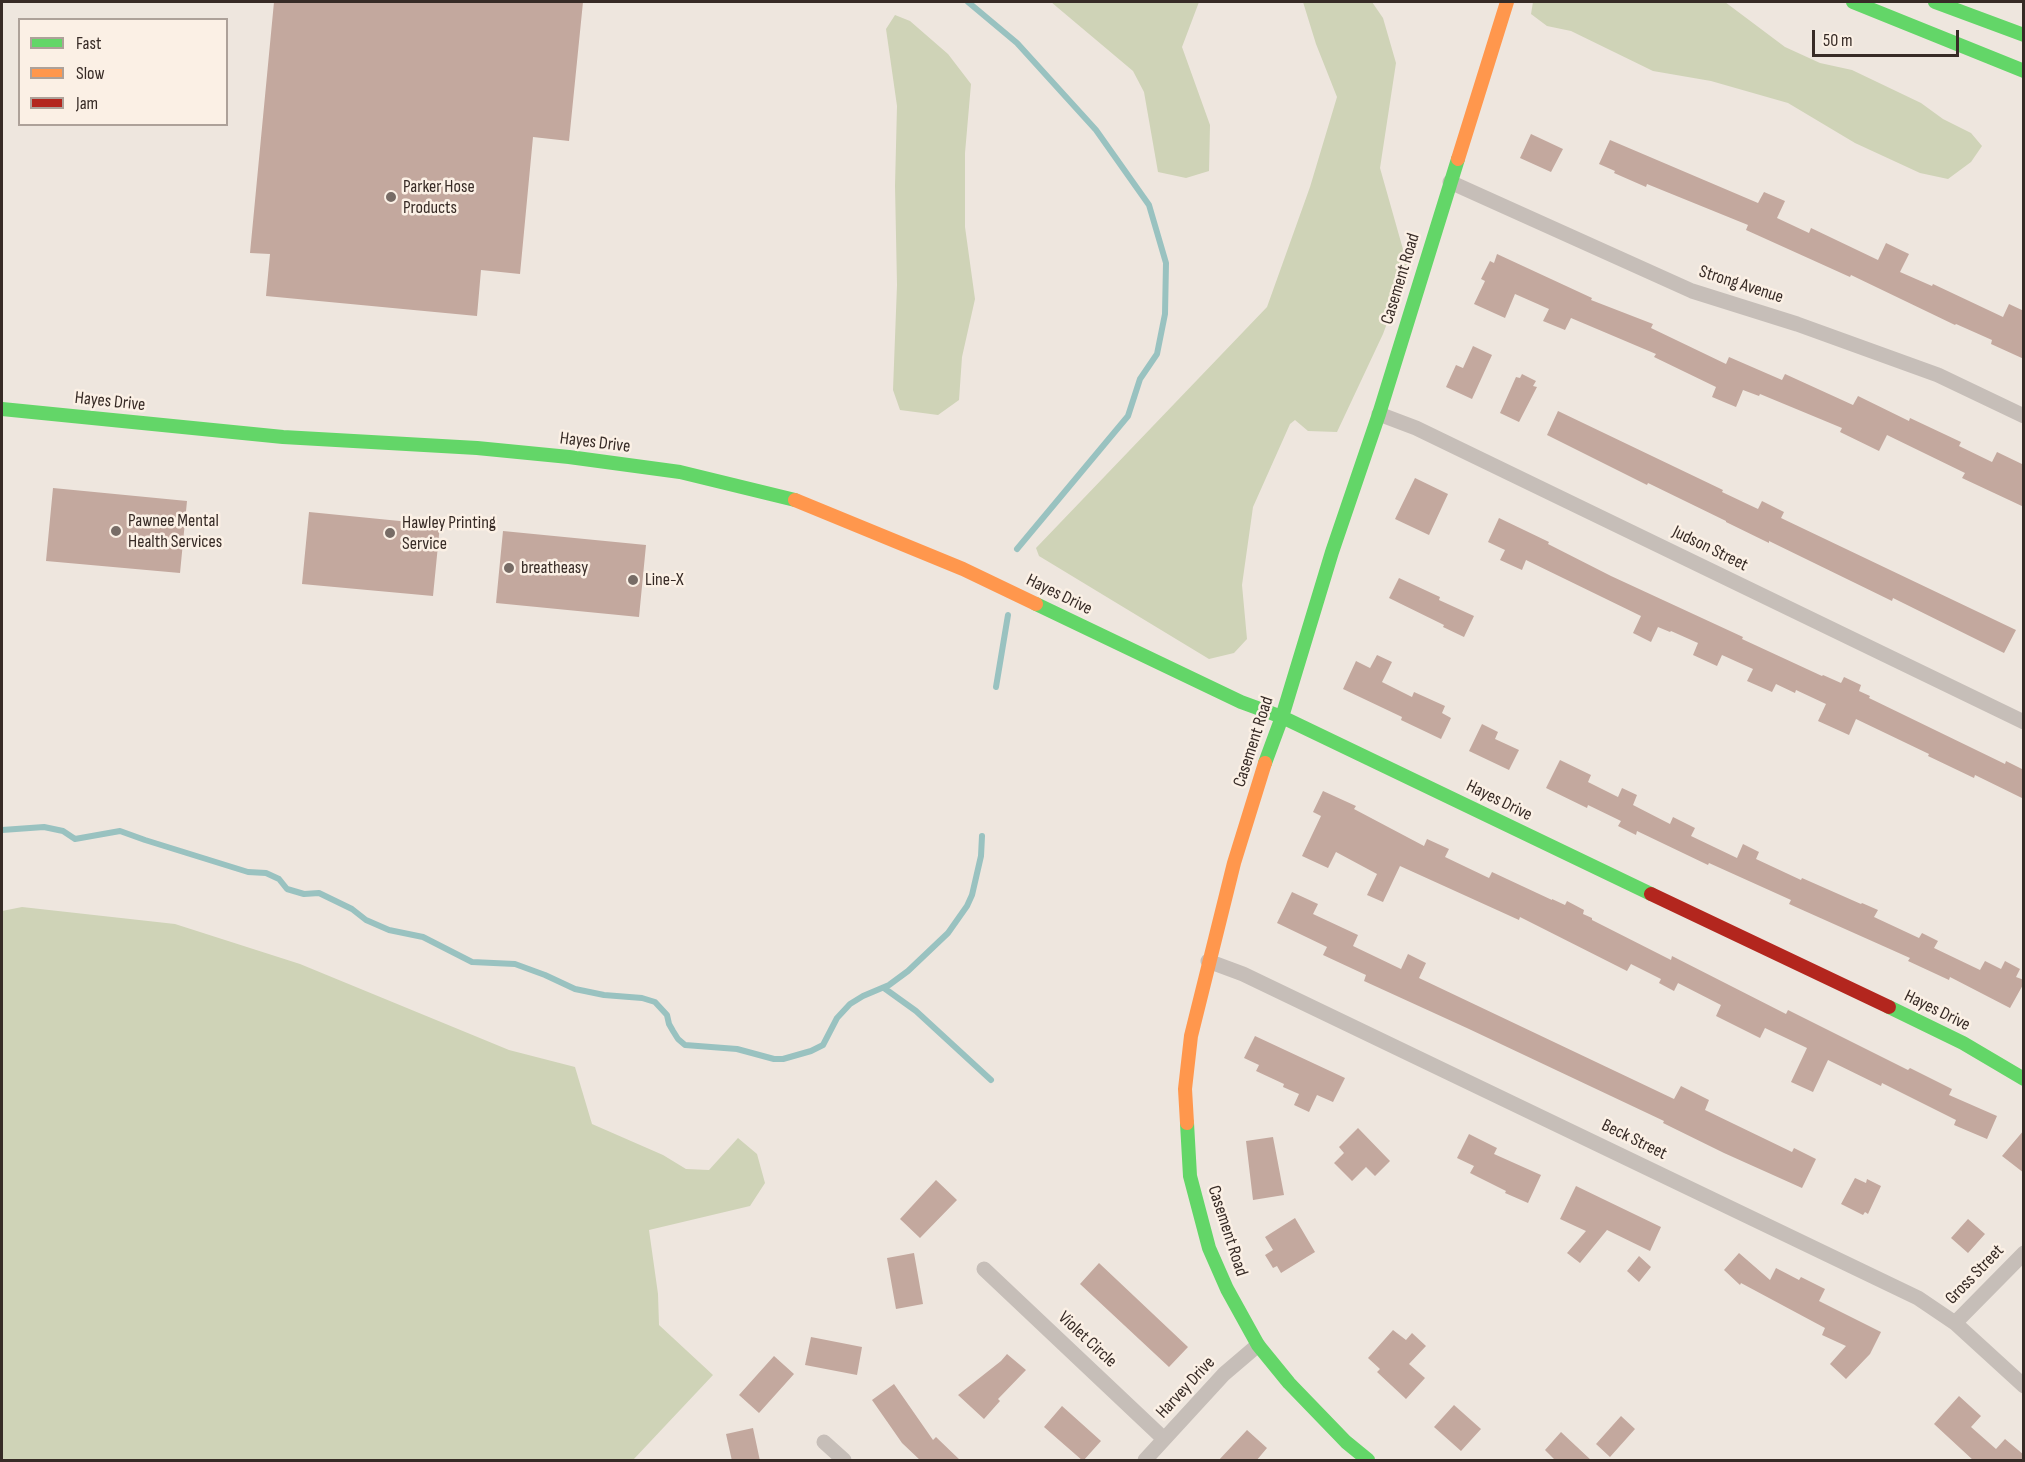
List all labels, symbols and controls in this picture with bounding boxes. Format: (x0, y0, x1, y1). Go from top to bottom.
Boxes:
legend (18, 18, 228, 126)
scale bar (1815, 18, 1962, 56)
text: 50 m (1823, 30, 1853, 51)
text: Fast (76, 33, 101, 54)
text: Slow (76, 63, 105, 84)
text: Jam (76, 93, 98, 114)
place label: Parker Hose Products (403, 176, 475, 219)
marker: Parker Hose Products (384, 190, 398, 204)
street label: Casement Road (1377, 231, 1425, 327)
street label: Strong Avenue (1696, 261, 1786, 309)
street label: Hayes Drive (74, 388, 146, 416)
street label: Hayes Drive (559, 428, 631, 458)
place label: Pawnee Mental Health Services (128, 510, 222, 552)
place label: Hawley Printing Service (402, 512, 496, 554)
street label: Judson Street (1669, 521, 1751, 577)
marker: Pawnee Mental Health Services (109, 524, 123, 538)
marker: Hawley Printing Service (383, 526, 397, 540)
place label: breatheasy (521, 557, 588, 579)
marker: breatheasy (502, 561, 516, 575)
place label: Line-X (645, 569, 684, 591)
street label: Hayes Drive (1022, 570, 1096, 620)
marker: Line-X (626, 573, 640, 587)
street label: Casement Road (1229, 694, 1279, 790)
street label: Hayes Drive (1462, 776, 1536, 826)
street label: Hayes Drive (1900, 986, 1974, 1036)
street label: Beck Street (1598, 1115, 1670, 1165)
street label: Casement Road (1202, 1183, 1252, 1279)
street label: Gross Street (1941, 1241, 2009, 1309)
street label: Violet Circle (1053, 1307, 1121, 1373)
street label: Harvey Drive (1152, 1353, 1220, 1423)

